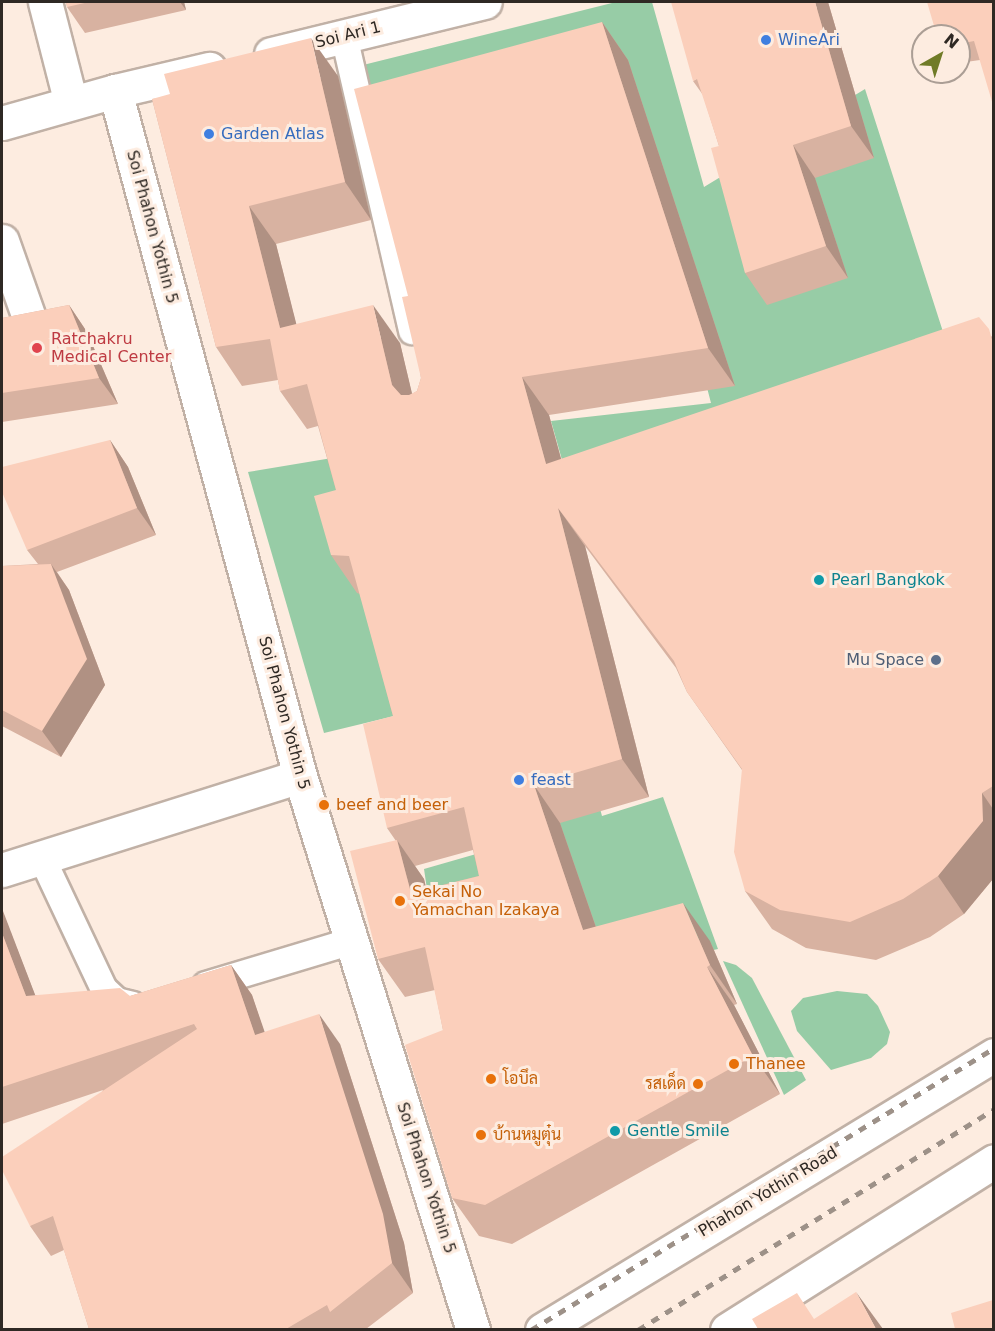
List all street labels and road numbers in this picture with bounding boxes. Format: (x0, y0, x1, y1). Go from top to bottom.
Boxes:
street label: Soi Ari 1 (313, 18, 383, 52)
street label: Soi Phahon Yothin 5 (122, 148, 182, 306)
street label: Soi Phahon Yothin 5 (254, 634, 314, 792)
street label: Soi Phahon Yothin 5 (392, 1100, 460, 1256)
street label: Phahon Yothin Road (695, 1143, 841, 1241)

